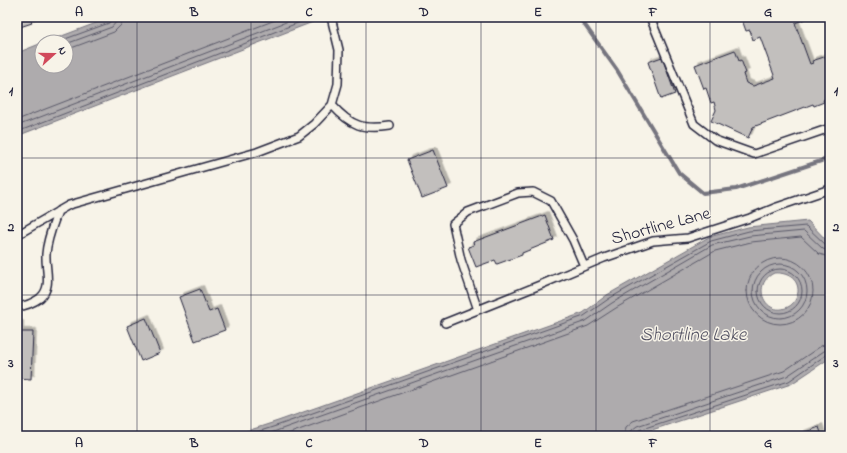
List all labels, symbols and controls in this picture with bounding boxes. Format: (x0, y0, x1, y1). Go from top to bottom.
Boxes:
text: A (75, 3, 83, 22)
text: B (189, 3, 199, 22)
text: C (305, 3, 313, 22)
text: D (418, 3, 429, 22)
text: E (534, 3, 542, 22)
text: F (648, 3, 658, 22)
text: G (764, 3, 772, 22)
north arrow (34, 34, 74, 74)
text: N (54, 44, 71, 57)
text: 1 (9, 82, 14, 101)
text: 1 (834, 82, 839, 101)
street label: Shortline Lane (608, 201, 715, 253)
text: 2 (7, 218, 15, 237)
text: 2 (832, 218, 840, 237)
water label: Shortline Lake (640, 322, 748, 349)
text: 3 (7, 354, 14, 373)
text: 3 (832, 354, 839, 373)
text: A (75, 434, 83, 453)
text: B (189, 434, 199, 453)
text: C (305, 434, 313, 453)
text: D (418, 434, 429, 453)
text: E (534, 434, 542, 453)
text: F (648, 434, 658, 453)
text: G (764, 434, 772, 453)

